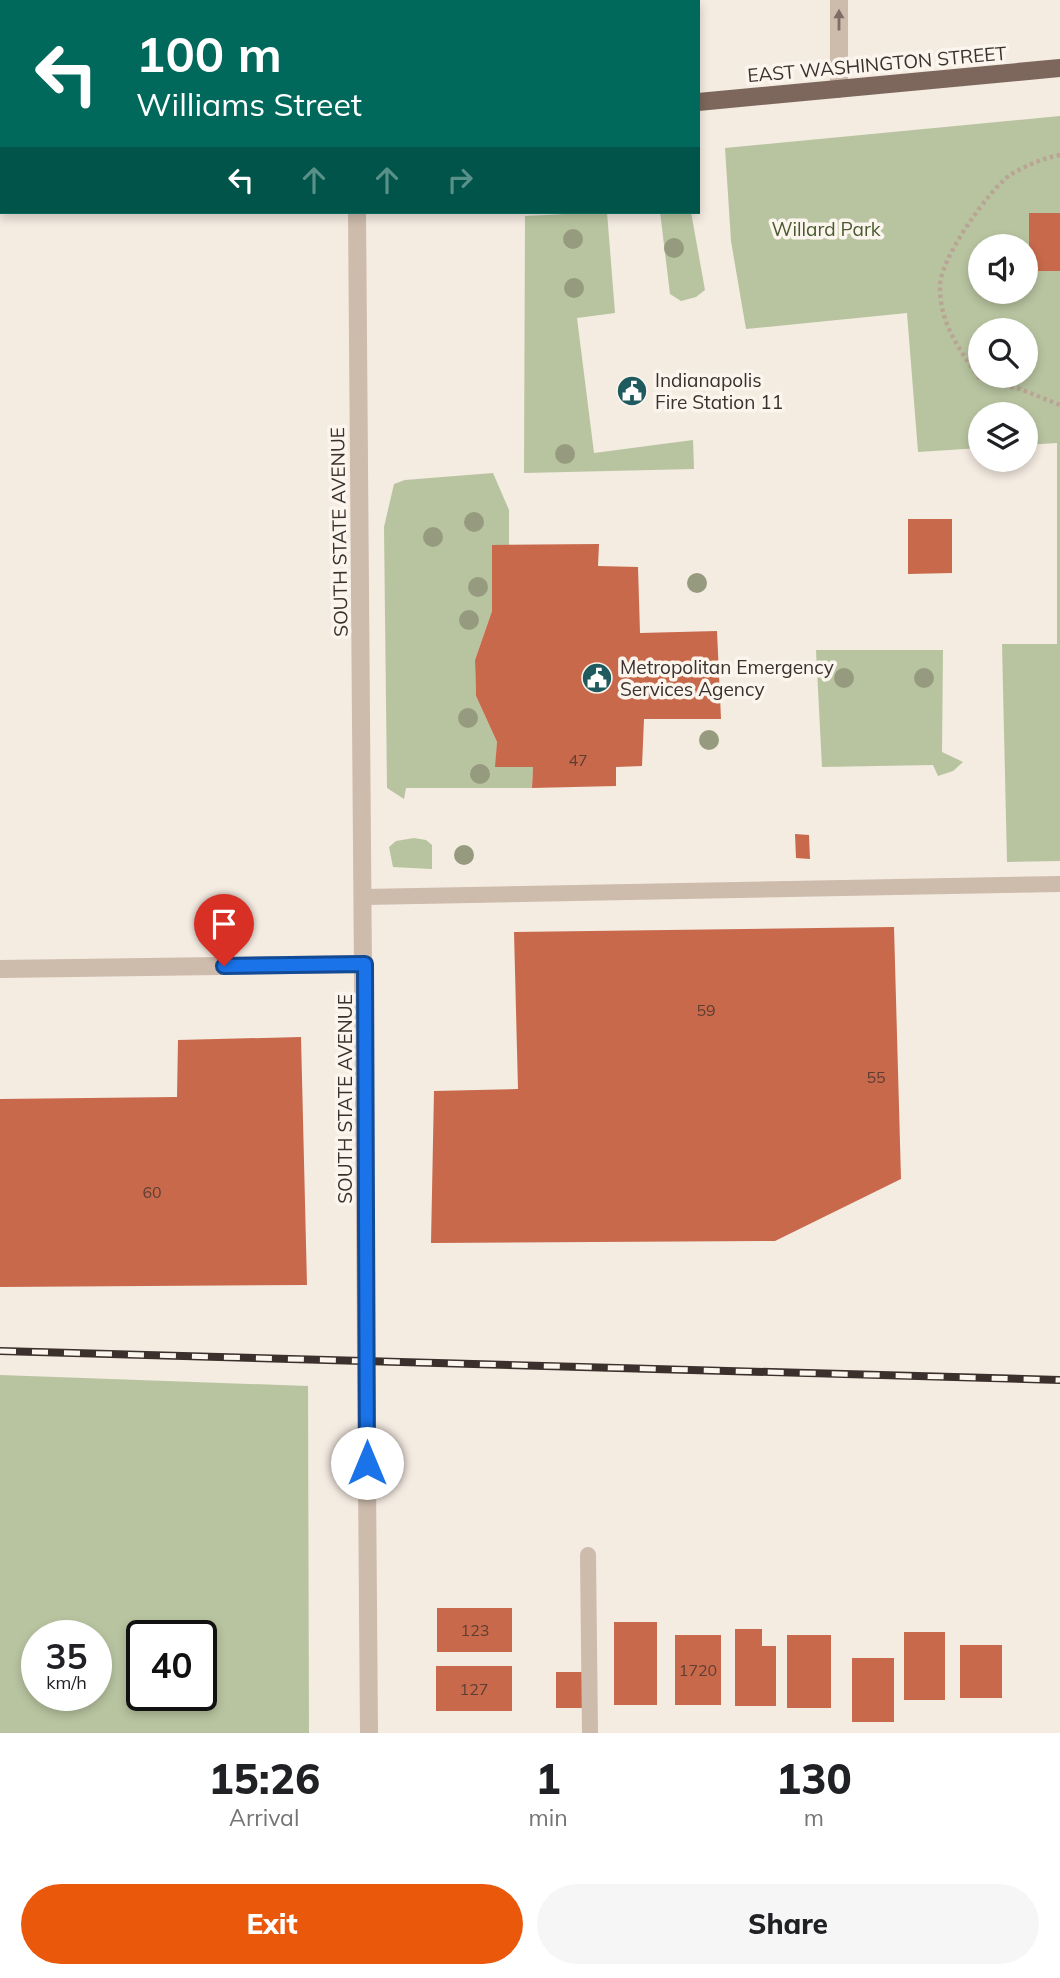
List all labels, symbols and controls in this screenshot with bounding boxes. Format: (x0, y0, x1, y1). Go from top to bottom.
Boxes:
one-way arrow (833, 9, 845, 31)
text: 100 m (136, 23, 282, 84)
icon: left (21, 28, 112, 119)
street label: EAST WASHINGTON STREET (746, 41, 1008, 87)
text: Williams Street (136, 84, 362, 124)
icon: left (222, 161, 260, 199)
icon: ahead (295, 161, 333, 199)
icon: ahead (368, 161, 406, 199)
icon: right (441, 161, 479, 199)
park label: Willard Park (771, 217, 881, 241)
map controls (968, 234, 1038, 472)
button: sound (968, 234, 1038, 304)
button: search (968, 318, 1038, 388)
place label: Indianapolis Fire Station 11 (655, 368, 783, 414)
public building icon: Indianapolis Fire Station 11 (615, 374, 649, 408)
button: layers (968, 402, 1038, 472)
street label: SOUTH STATE AVENUE (325, 427, 353, 637)
place label: Metropolitan Emergency Services Agency (620, 655, 834, 701)
public building icon: Metropolitan Emergency Services Agency (580, 661, 614, 695)
house number: 47 (568, 750, 588, 770)
pin (194, 894, 254, 966)
icon: arrive (205, 905, 243, 943)
street label: SOUTH STATE AVENUE (333, 994, 357, 1204)
house number: 59 (696, 1000, 716, 1020)
house number: 55 (866, 1067, 886, 1087)
house number: 60 (142, 1182, 162, 1202)
position arrow (330, 1426, 404, 1500)
speed limit sign: 40 (126, 1620, 217, 1711)
house number: 123 (461, 1620, 489, 1640)
text: 35 (45, 1634, 88, 1678)
house number: 1720 (679, 1660, 717, 1680)
text: km/h (46, 1671, 87, 1694)
house number: 127 (460, 1679, 488, 1699)
text: 15:26 (208, 1752, 320, 1805)
text: 1 (535, 1752, 561, 1805)
text: 130 (776, 1752, 852, 1805)
text: Arrival (229, 1803, 299, 1832)
text: min (528, 1803, 568, 1832)
text: m (804, 1803, 824, 1832)
button: Exit (21, 1884, 523, 1964)
button: Share (537, 1884, 1039, 1964)

